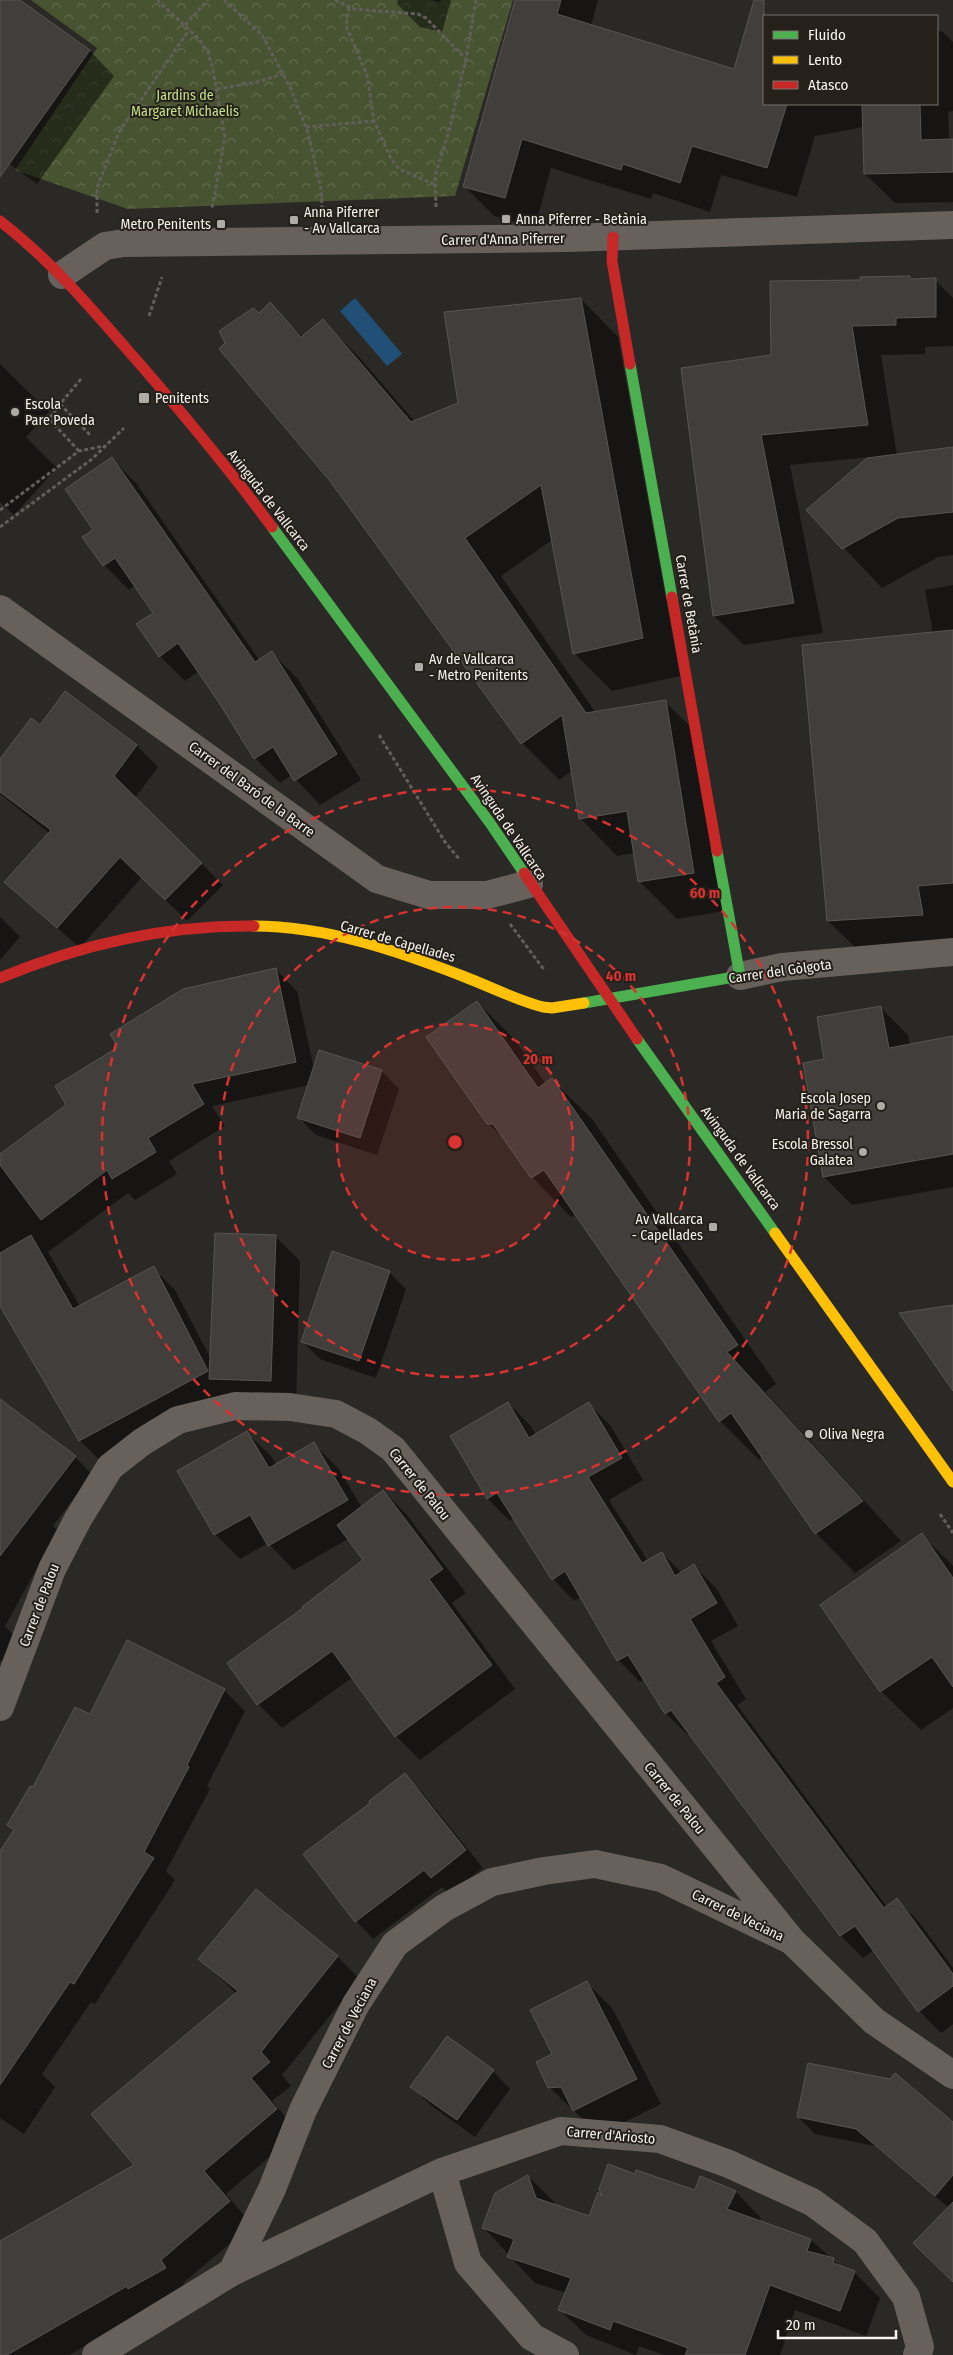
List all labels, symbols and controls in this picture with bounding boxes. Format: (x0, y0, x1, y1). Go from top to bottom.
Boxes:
legend (763, 15, 938, 105)
text: Fluido (808, 26, 846, 44)
text: Lento (808, 51, 842, 69)
text: Atasco (808, 76, 848, 94)
park label: Jardins de Margaret Michaelis (131, 87, 239, 120)
place label: Anna Piferrer - Av Vallcarca (304, 204, 380, 237)
place label: Anna Piferrer - Betània (516, 211, 647, 228)
marker: Anna Piferrer - Betània (500, 213, 512, 225)
marker: Anna Piferrer - Av Vallcarca (288, 214, 300, 226)
place label: Metro Penitents (120, 216, 211, 233)
marker: Metro Penitents (215, 218, 227, 230)
street label: Carrer d'Anna Piferrer (441, 230, 565, 249)
place label: Penitents (155, 390, 209, 407)
marker: Penitents (137, 391, 151, 405)
place label: Escola Pare Poveda (25, 396, 95, 429)
marker: Escola Pare Poveda (9, 406, 21, 418)
street label: Avinguda de Vallcarca (224, 446, 314, 555)
street label: Carrer de Betània (671, 554, 706, 655)
place label: Av de Vallcarca - Metro Penitents (429, 651, 528, 684)
marker: Av de Vallcarca - Metro Penitents (413, 661, 425, 673)
street label: Carrer del Baró de la Barre (185, 738, 318, 841)
street label: Avinguda de Vallcarca (467, 771, 550, 884)
text: 60 m (690, 884, 720, 902)
street label: Carrer de Capellades (338, 917, 457, 966)
street label: Carrer del Gòlgota (727, 956, 833, 987)
text: 40 m (606, 967, 636, 985)
text: 20 m (522, 1050, 553, 1068)
place label: Escola Josep Maria de Sagarra (775, 1090, 871, 1123)
marker: Escola Josep Maria de Sagarra (875, 1100, 887, 1112)
street label: Avinguda de Vallcarca (697, 1103, 784, 1214)
centre of rings (446, 1133, 464, 1151)
place label: Escola Bressol Galatea (772, 1136, 853, 1169)
marker: Escola Bressol Galatea (857, 1146, 869, 1158)
place label: Av Vallcarca - Capellades (632, 1211, 703, 1244)
marker: Av Vallcarca - Capellades (707, 1221, 719, 1233)
place label: Oliva Negra (819, 1426, 885, 1443)
marker: Oliva Negra (803, 1428, 815, 1440)
street label: Carrer de Palou (385, 1445, 454, 1524)
street label: Carrer de Palou (16, 1561, 63, 1649)
street label: Carrer de Palou (640, 1759, 709, 1838)
street label: Carrer de Veciana (689, 1886, 787, 1945)
street label: Carrer de Veciana (318, 1975, 381, 2072)
street label: Carrer d'Ariosto (566, 2123, 656, 2148)
scale bar (778, 2308, 896, 2340)
text: 20 m (786, 2316, 816, 2334)

